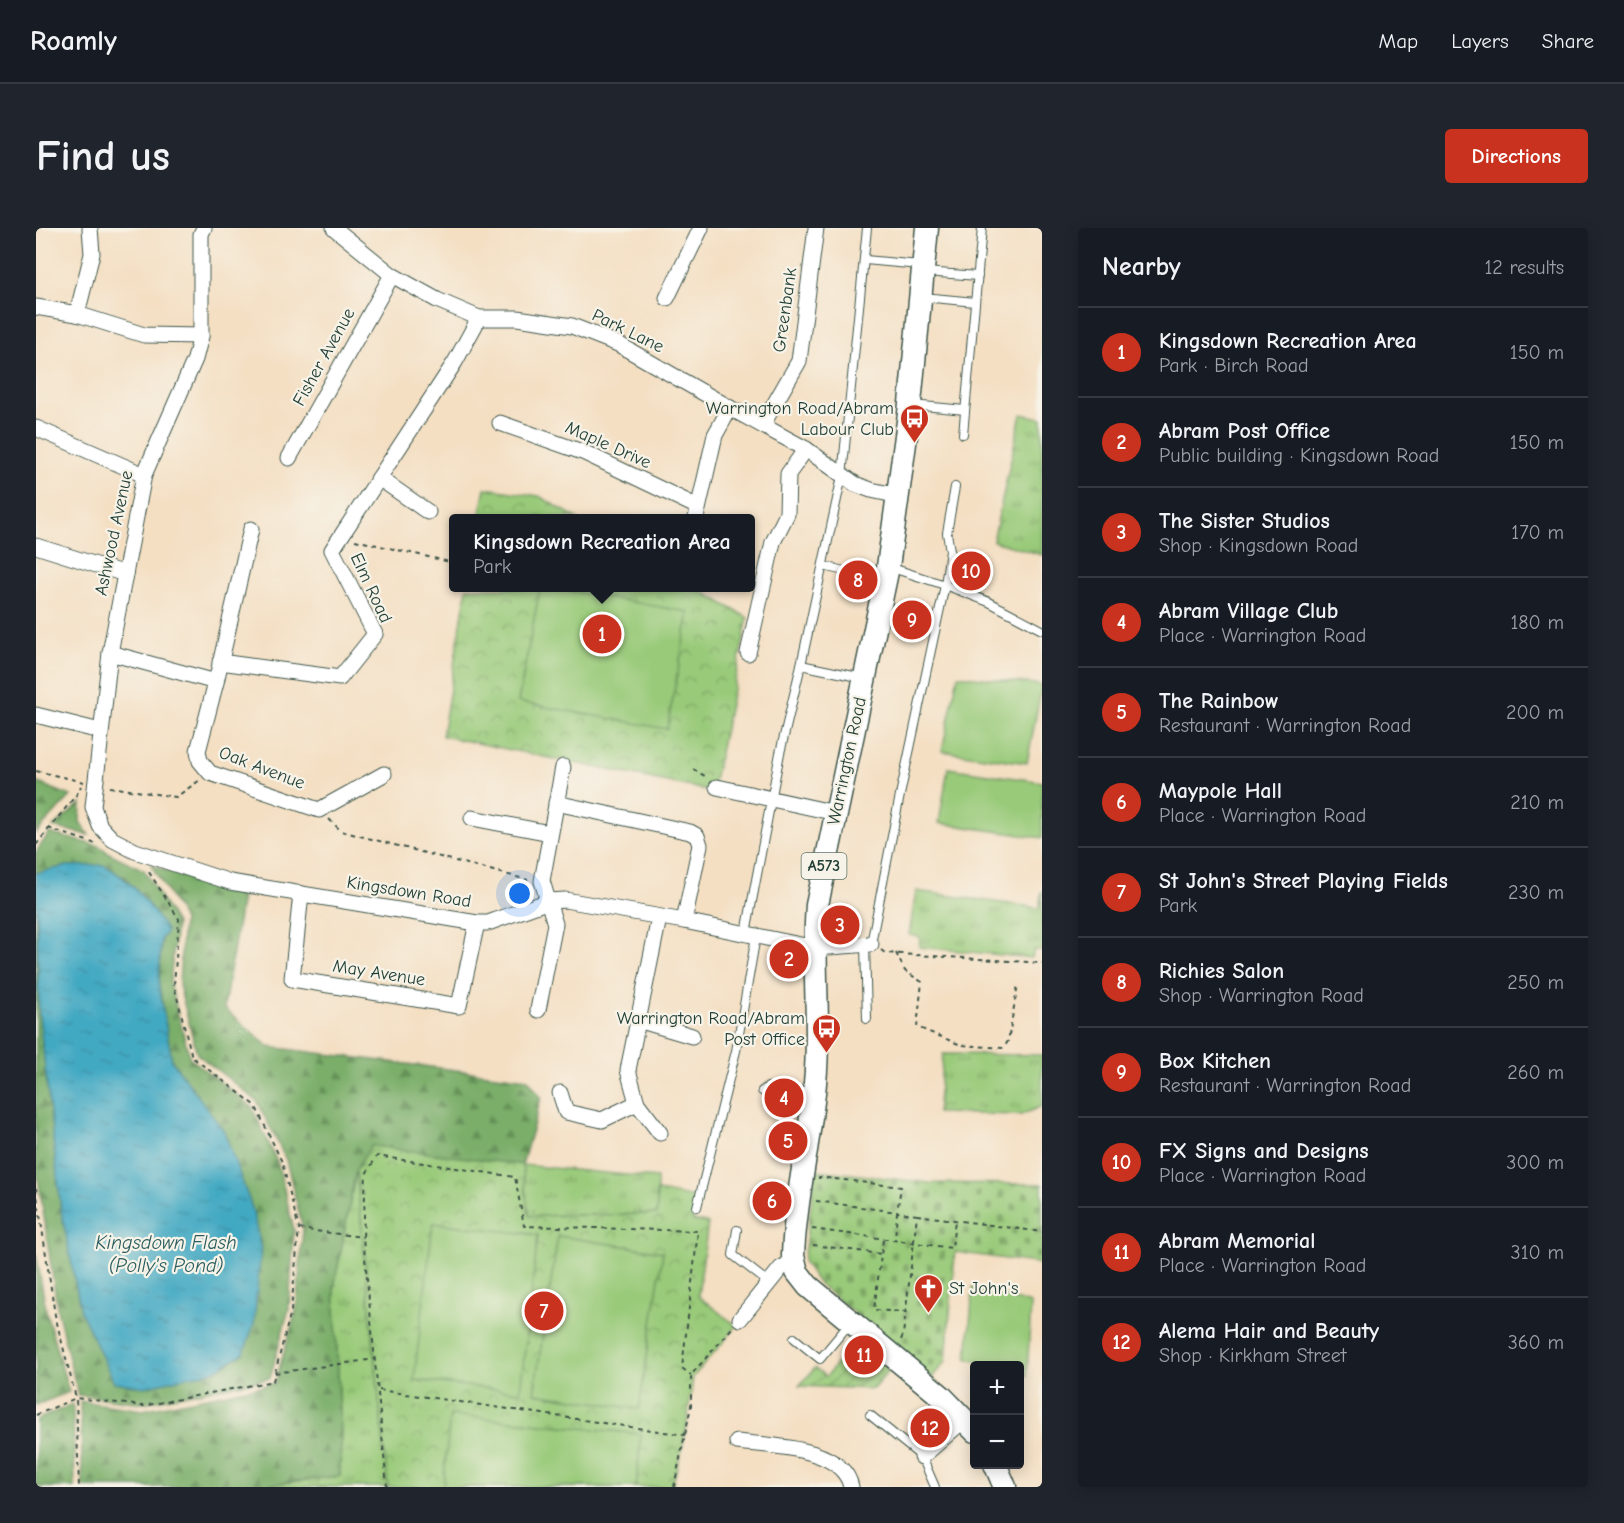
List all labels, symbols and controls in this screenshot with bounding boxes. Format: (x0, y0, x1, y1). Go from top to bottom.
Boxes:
text: Roamly (30, 25, 117, 57)
text: Map (1379, 29, 1418, 53)
text: Layers (1451, 29, 1509, 53)
text: Share (1542, 29, 1594, 53)
button: Directions (1445, 129, 1588, 183)
text: Find us (36, 132, 170, 181)
text: Nearby (1102, 252, 1181, 282)
text: 12 results (1484, 256, 1564, 279)
street label: Greenbank (769, 266, 801, 354)
street label: Fisher Avenue (288, 304, 360, 410)
street label: Park Lane (589, 305, 667, 357)
text: Kingsdown Recreation Area (1159, 328, 1417, 354)
text: 1 (1118, 341, 1125, 364)
text: 150 m (1510, 341, 1564, 364)
text: Park · Birch Road (1159, 354, 1309, 377)
place label: Warrington Road/Abram Labour Club (706, 398, 894, 440)
bus stop icon: Warrington Road/Abram Labour Club (899, 402, 931, 444)
street label: Maple Drive (562, 417, 654, 473)
text: Abram Post Office (1159, 418, 1330, 444)
text: 2 (1117, 431, 1126, 454)
text: 150 m (1510, 431, 1564, 454)
text: Public building · Kingsdown Road (1159, 444, 1439, 467)
street label: Ashwood Avenue (90, 468, 138, 598)
text: The Sister Studios (1159, 508, 1330, 534)
popup (449, 514, 755, 592)
text: 3 (1117, 521, 1126, 544)
text: 170 m (1511, 521, 1564, 544)
text: Kingsdown Recreation Area (473, 529, 731, 555)
text: Shop · Kingsdown Road (1159, 534, 1358, 557)
pin: 10 (952, 548, 990, 594)
street label: Elm Road (346, 550, 396, 626)
text: Park (473, 555, 512, 578)
pin: 8 (838, 558, 878, 602)
pin: 9 (892, 598, 932, 642)
text: Abram Village Club (1159, 598, 1338, 624)
text: 4 (1117, 611, 1126, 634)
text: 180 m (1510, 611, 1564, 634)
pin: 1 (582, 612, 622, 656)
text: Place · Warrington Road (1159, 624, 1366, 647)
text: The Rainbow (1159, 688, 1279, 714)
street label: Warrington Road (823, 695, 871, 827)
text: 5 (1116, 701, 1127, 724)
text: 200 m (1506, 701, 1564, 724)
text: Restaurant · Warrington Road (1159, 714, 1411, 737)
street label: Oak Avenue (216, 742, 308, 794)
text: Maypole Hall (1159, 778, 1282, 804)
text: 6 (1116, 791, 1127, 814)
text: 210 m (1510, 791, 1564, 814)
text: Place · Warrington Road (1159, 804, 1366, 827)
road number: A573 (802, 853, 846, 879)
text: St John's Street Playing Fields (1159, 868, 1448, 894)
street label: Kingsdown Road (345, 872, 473, 912)
your location (505, 879, 534, 908)
text: 7 (1117, 881, 1126, 904)
text: 230 m (1508, 881, 1564, 904)
text: Park (1159, 894, 1197, 917)
pin: 3 (820, 902, 860, 948)
pin: 2 (770, 936, 808, 982)
street label: May Avenue (331, 955, 427, 991)
text: Richies Salon (1159, 958, 1284, 984)
text: 8 (1116, 971, 1127, 994)
text: 250 m (1507, 971, 1564, 994)
text: Shop · Warrington Road (1159, 984, 1364, 1007)
place label: Warrington Road/Abram Post Office (617, 1008, 805, 1050)
bus stop icon: Warrington Road/Abram Post Office (810, 1012, 842, 1054)
text: Box Kitchen (1159, 1048, 1271, 1074)
text: 9 (1116, 1061, 1127, 1084)
text: 260 m (1507, 1061, 1564, 1084)
text: Restaurant · Warrington Road (1159, 1074, 1411, 1097)
pin: 4 (764, 1076, 804, 1120)
pin: 5 (768, 1118, 807, 1164)
text: FX Signs and Designs (1159, 1138, 1369, 1164)
text: 10 (1112, 1151, 1131, 1174)
text: 300 m (1506, 1151, 1564, 1174)
text: Place · Warrington Road (1159, 1164, 1366, 1187)
pin: 6 (752, 1178, 792, 1224)
text: Abram Memorial (1159, 1228, 1315, 1254)
water label: Kingsdown Flash (Polly's Pond) (95, 1231, 237, 1277)
text: 11 (1114, 1241, 1129, 1264)
text: 310 m (1511, 1241, 1564, 1264)
text: Place · Warrington Road (1159, 1254, 1366, 1277)
church icon: St John's (912, 1272, 944, 1314)
place label: St John's (949, 1278, 1018, 1299)
pin: 7 (524, 1288, 564, 1334)
text: Alema Hair and Beauty (1159, 1318, 1379, 1344)
text: 12 (1113, 1331, 1130, 1354)
text: 360 m (1508, 1331, 1564, 1354)
pin: 11 (844, 1332, 884, 1378)
text: Shop · Kirkham Street (1159, 1344, 1347, 1367)
map controls (970, 1361, 1024, 1469)
button: + (970, 1361, 1024, 1415)
pin: 12 (910, 1406, 950, 1450)
button: − (970, 1415, 1024, 1469)

